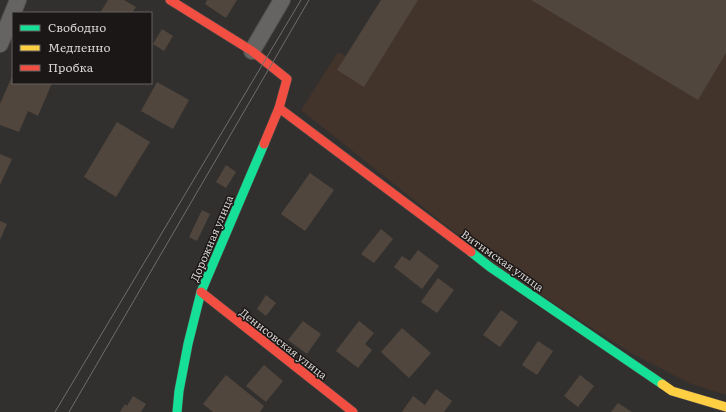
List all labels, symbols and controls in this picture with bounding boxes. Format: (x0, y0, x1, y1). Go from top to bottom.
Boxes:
legend (12, 12, 152, 84)
text: Свободно (48, 18, 106, 36)
text: Медленно (48, 38, 111, 56)
text: Пробка (48, 58, 94, 76)
street label: Дорожная улица (186, 192, 236, 284)
street label: Витимская улица (458, 225, 548, 295)
street label: Денисовская улица (237, 304, 331, 382)

